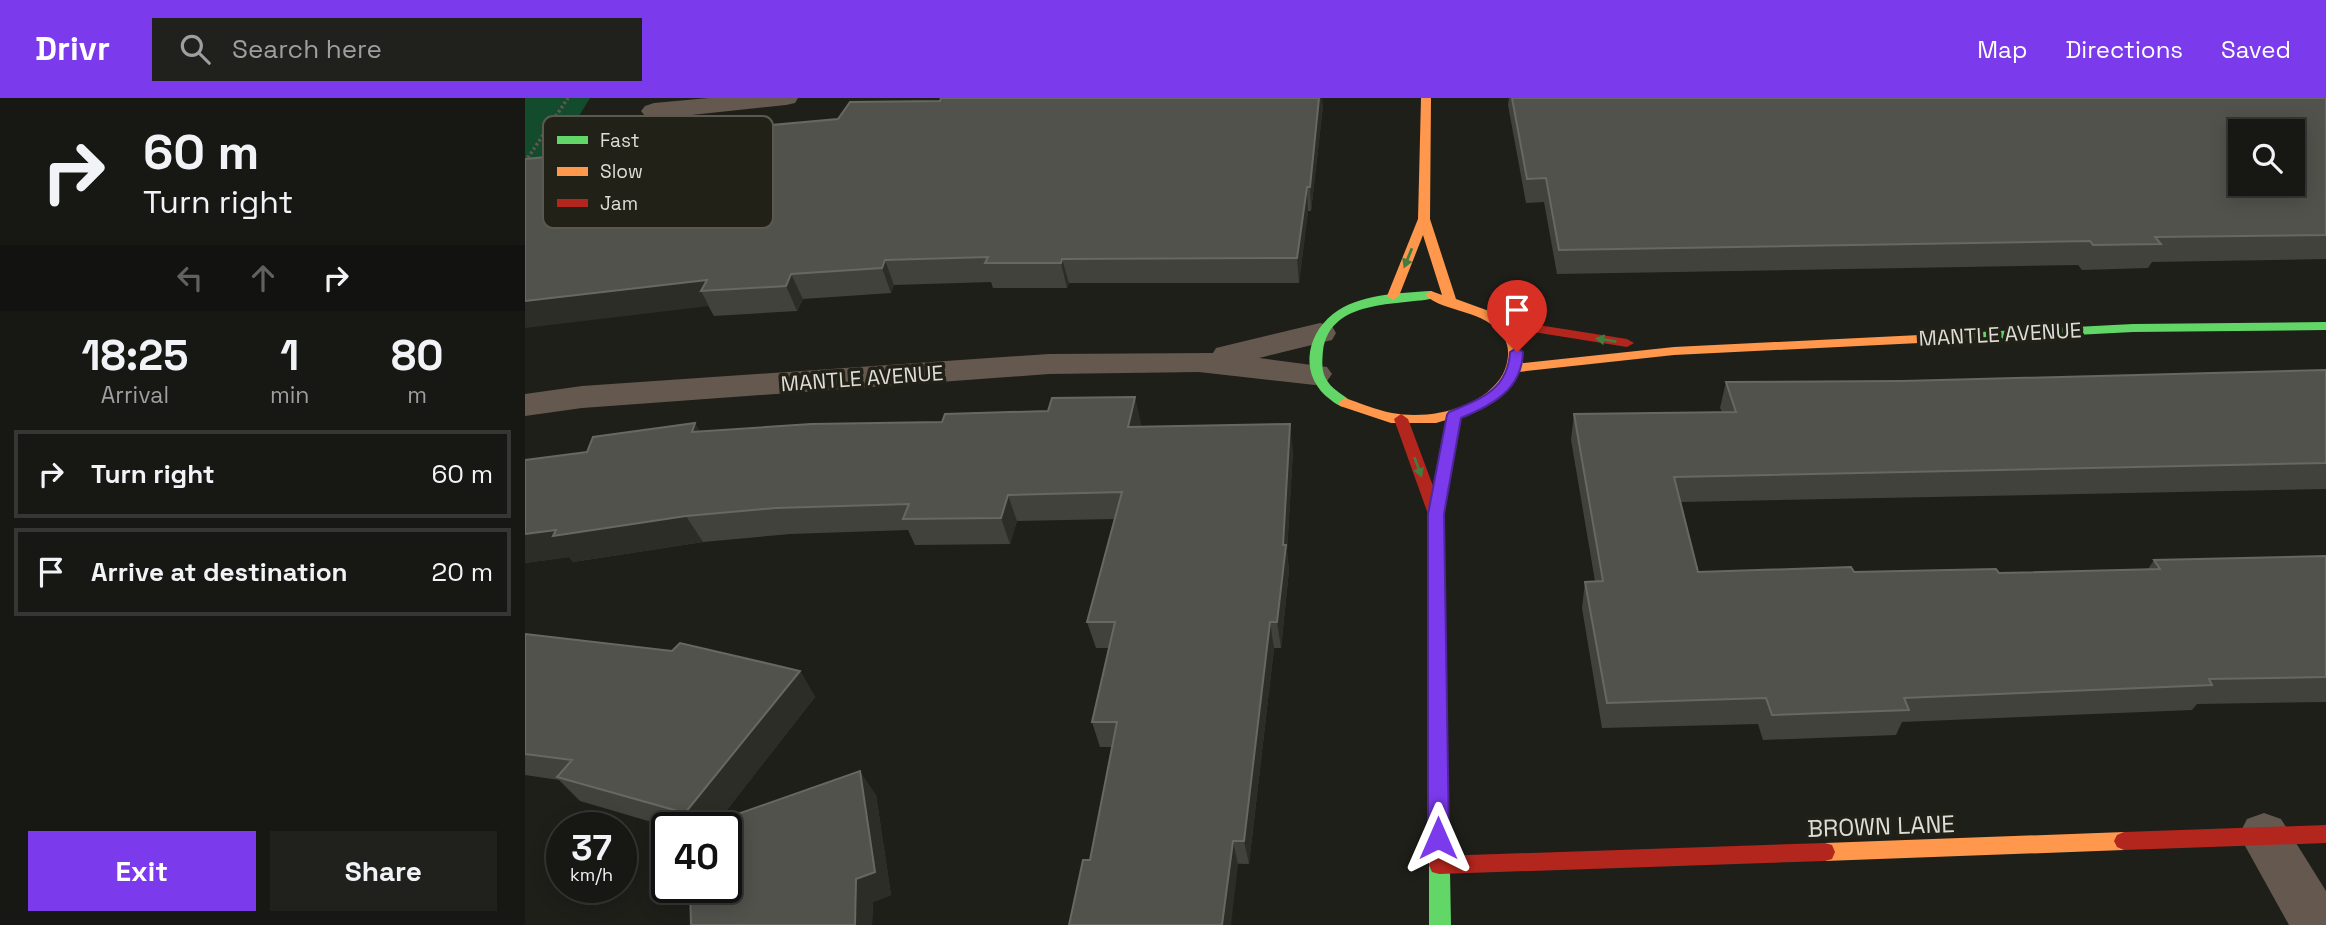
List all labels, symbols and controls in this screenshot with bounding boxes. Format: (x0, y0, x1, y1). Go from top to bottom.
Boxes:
search box (152, 18, 642, 81)
text: Drivr (35, 28, 110, 70)
icon: search (176, 30, 214, 68)
text: Search here (232, 32, 382, 66)
text: Map (1977, 34, 2027, 65)
text: Directions (2065, 34, 2183, 65)
text: Saved (2221, 34, 2291, 65)
legend (543, 116, 773, 228)
map controls (2228, 119, 2305, 196)
button: search (2228, 119, 2305, 196)
text: 60 m (143, 121, 259, 183)
icon: right (28, 126, 119, 217)
text: Fast (600, 128, 640, 153)
text: Slow (600, 159, 643, 184)
text: Turn right (143, 182, 293, 222)
text: Jam (600, 191, 638, 216)
one-way arrow (1403, 247, 1414, 268)
icon: left (171, 259, 209, 297)
icon: ahead (244, 259, 282, 297)
icon: right (317, 259, 355, 297)
pin (1487, 280, 1547, 352)
icon: arrive (1498, 291, 1536, 329)
street label: MANTLE AVENUE (1918, 316, 2082, 352)
text: 18:25 (82, 329, 188, 382)
text: 1 (280, 329, 299, 382)
text: 80 (391, 329, 443, 382)
one-way arrow (1595, 334, 1617, 345)
street label: MANTLE AVENUE (780, 359, 944, 397)
text: Arrival (101, 380, 169, 410)
text: min (270, 380, 309, 410)
text: m (407, 380, 427, 410)
icon: right (32, 455, 70, 493)
one-way arrow (1413, 456, 1424, 477)
text: Turn right (91, 457, 215, 491)
text: 60 m (431, 457, 493, 491)
icon: arrive (32, 553, 70, 591)
text: Arrive at destination (91, 555, 348, 589)
text: 20 m (432, 555, 493, 589)
position arrow (1401, 801, 1475, 875)
street label: BROWN LANE (1807, 808, 1955, 844)
speed limit sign: 40 (651, 812, 742, 903)
text: 37 (571, 826, 612, 870)
button: Exit (28, 831, 256, 911)
button: Share (270, 831, 497, 911)
text: km/h (570, 863, 613, 886)

